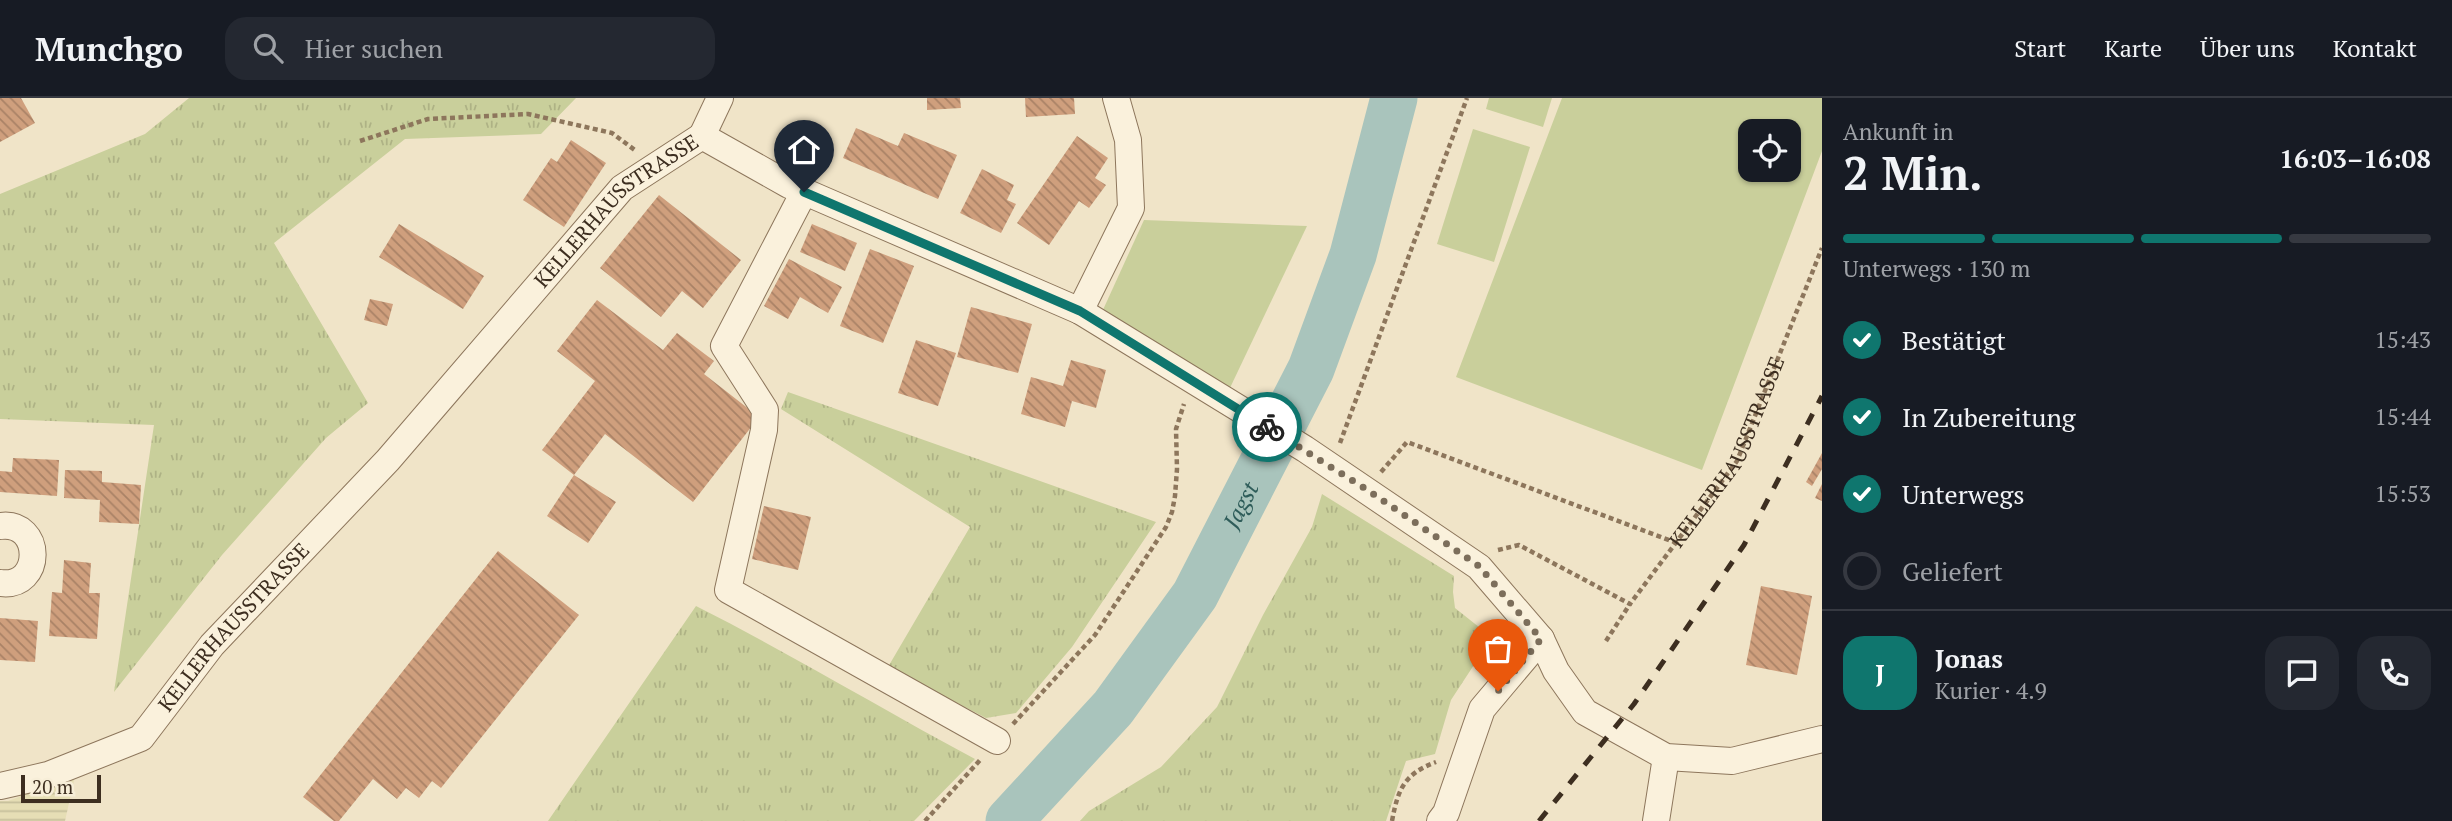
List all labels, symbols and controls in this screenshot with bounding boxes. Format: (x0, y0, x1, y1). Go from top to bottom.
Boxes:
search box (225, 17, 715, 80)
text: Munchgo (35, 27, 183, 70)
icon: search (249, 29, 287, 67)
text: Hier suchen (305, 31, 443, 65)
text: Start (2014, 32, 2066, 64)
text: Karte (2104, 32, 2162, 64)
text: Über uns (2200, 32, 2295, 64)
text: Kontakt (2333, 32, 2417, 64)
text: Ankunft in (1843, 116, 1953, 147)
map controls (1738, 119, 1801, 182)
button: locate (1738, 119, 1801, 182)
pin (774, 120, 834, 192)
street label: KELLERHAUSSTRASSE (527, 127, 703, 293)
icon: home (785, 131, 823, 169)
text: 16:03–16:08 (2279, 141, 2431, 175)
text: 2 Min. (1843, 142, 1983, 203)
text: Unterwegs · 130 m (1843, 253, 2030, 284)
icon: check (1843, 321, 1881, 359)
text: Bestätigt (1902, 323, 2006, 357)
text: 15:43 (2374, 324, 2431, 355)
street label: KELLERHAUSSTRASSE (1662, 352, 1790, 553)
courier (1232, 392, 1302, 462)
icon: check (1843, 398, 1881, 436)
text: In Zubereitung (1902, 400, 2076, 434)
text: 15:44 (2374, 401, 2431, 432)
icon: bike (1248, 408, 1286, 446)
water label: Jagst (1215, 475, 1266, 535)
icon: check (1843, 475, 1881, 513)
text: Unterwegs (1902, 477, 2025, 511)
text: 15:53 (2374, 478, 2431, 509)
street label: KELLERHAUSSTRASSE (151, 536, 315, 717)
text: Geliefert (1902, 554, 2003, 588)
pin (1468, 619, 1528, 691)
icon: bag (1479, 630, 1517, 668)
button: chat (2265, 636, 2339, 710)
button: phone (2357, 636, 2431, 710)
text: Jonas (1935, 641, 2003, 675)
text: J (1875, 656, 1885, 690)
text: Kurier · 4.9 (1935, 675, 2047, 706)
scale bar (21, 772, 102, 804)
text: 20 m (32, 774, 73, 799)

